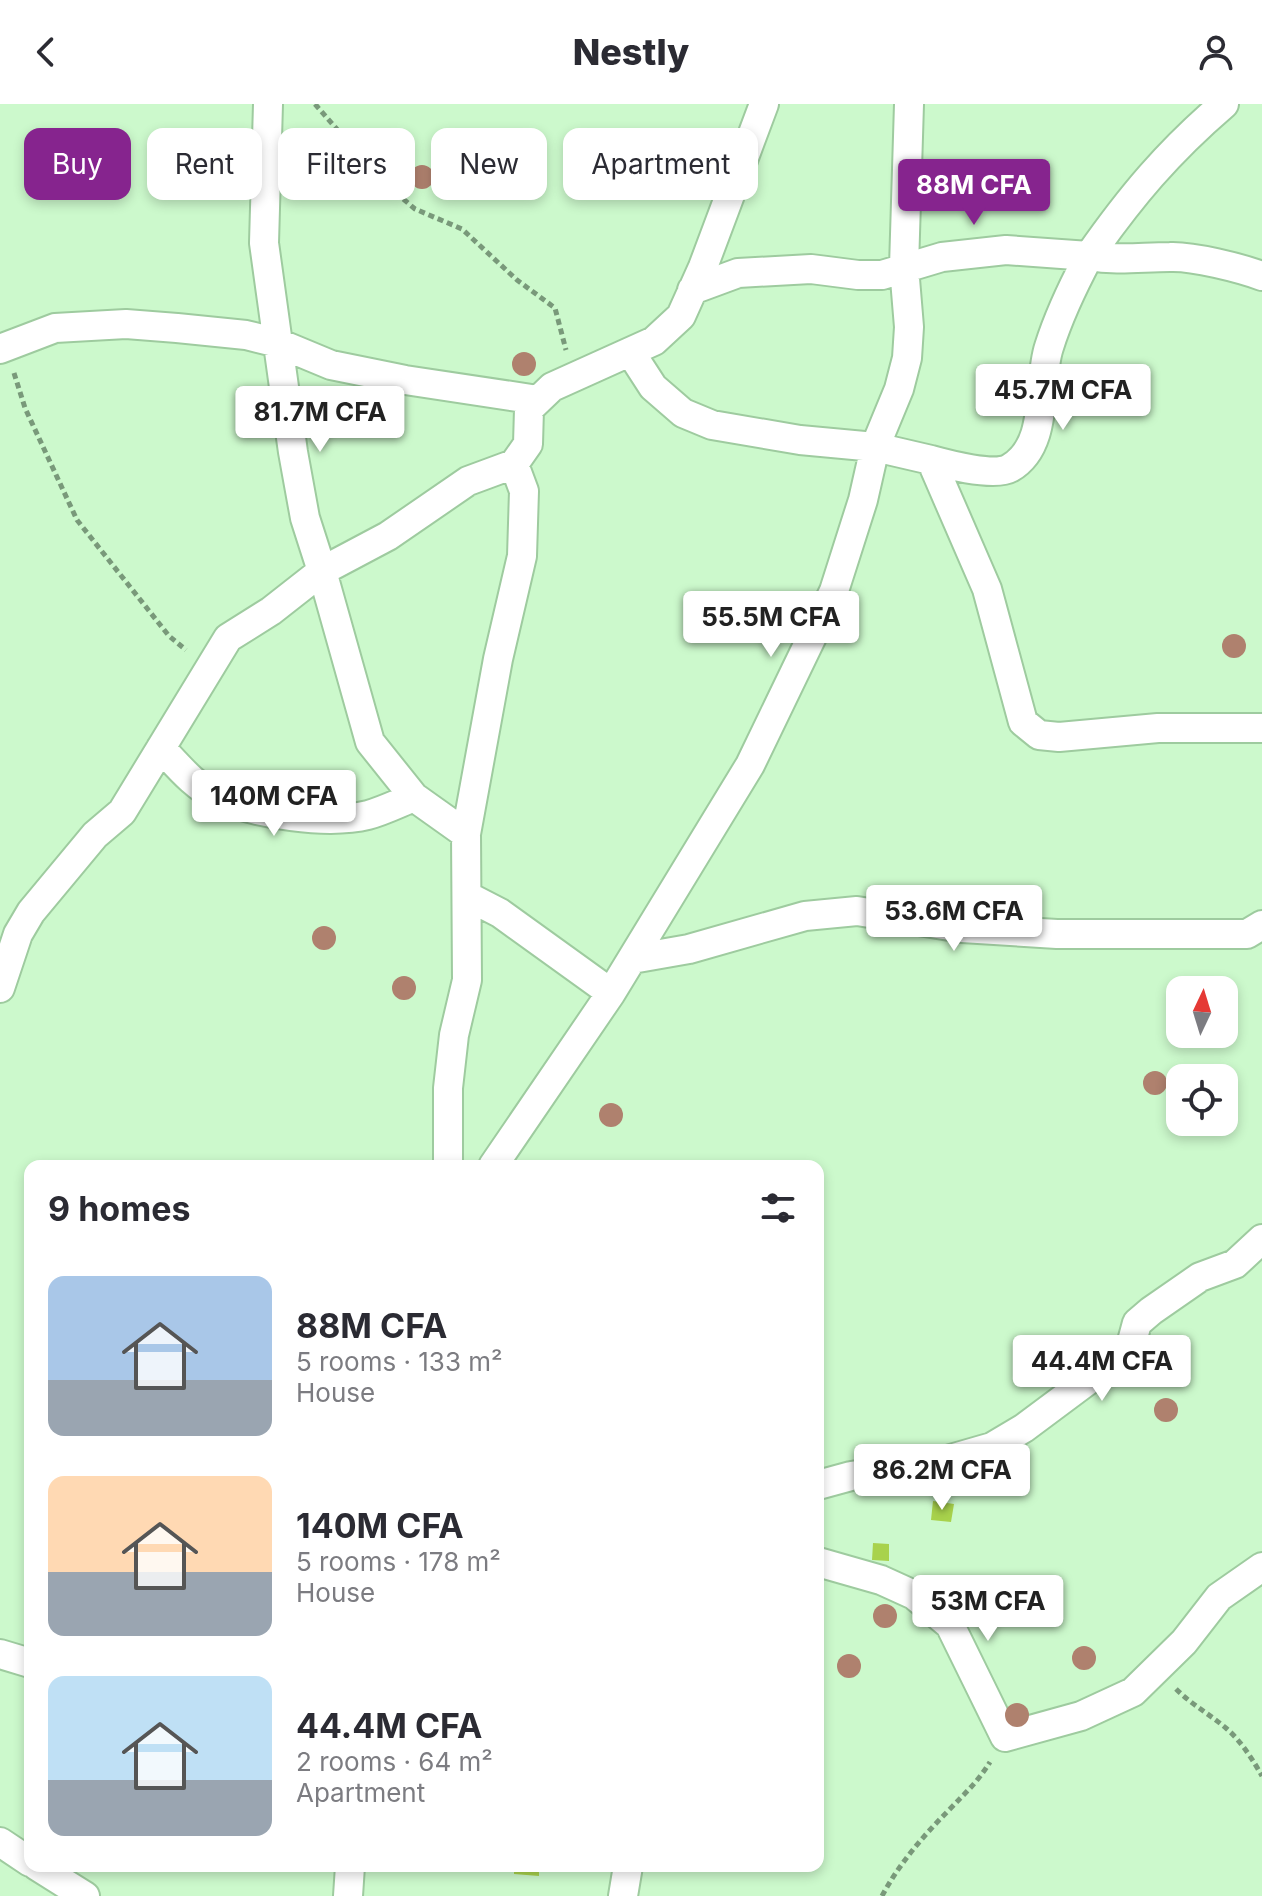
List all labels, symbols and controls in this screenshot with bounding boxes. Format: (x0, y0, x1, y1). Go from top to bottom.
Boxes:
icon: back (24, 30, 68, 74)
text: Nestly (573, 30, 689, 74)
icon: person (1194, 30, 1238, 74)
chip: Buy (24, 128, 131, 200)
chip: Rent (147, 128, 262, 200)
chip: Filters (278, 128, 415, 200)
chip: New (431, 128, 547, 200)
chip: Apartment (563, 128, 758, 200)
pin: 88M CFA (900, 159, 1048, 227)
text: 88M CFA (916, 169, 1032, 200)
pin: 45.7M CFA (971, 364, 1155, 432)
text: 45.7M CFA (994, 374, 1132, 405)
pin: 81.7M CFA (228, 386, 412, 454)
text: 81.7M CFA (253, 396, 387, 427)
pin: 55.5M CFA (679, 591, 863, 659)
text: 55.5M CFA (701, 601, 841, 632)
pin: 140M CFA (191, 770, 357, 838)
text: 140M CFA (210, 780, 338, 811)
pin: 53.6M CFA (862, 885, 1046, 953)
text: 53.6M CFA (884, 895, 1024, 926)
north arrow (1166, 976, 1238, 1048)
map controls (1166, 976, 1238, 1136)
button: locate (1166, 1064, 1238, 1136)
icon: filters (756, 1186, 800, 1230)
text: 9 homes (48, 1188, 190, 1229)
text: 88M CFA (296, 1305, 447, 1346)
icon: home (112, 1308, 208, 1404)
pin: 44.4M CFA (1010, 1335, 1194, 1403)
text: 44.4M CFA (1031, 1345, 1173, 1376)
text: 5 rooms · 133 m² (296, 1346, 503, 1377)
text: House (296, 1377, 375, 1408)
pin: 86.2M CFA (850, 1444, 1034, 1512)
text: 86.2M CFA (872, 1454, 1012, 1485)
text: 140M CFA (296, 1505, 464, 1546)
icon: home (112, 1508, 208, 1604)
text: 5 rooms · 178 m² (296, 1546, 501, 1577)
pin: 53M CFA (914, 1575, 1062, 1643)
text: House (296, 1577, 375, 1608)
text: 53M CFA (930, 1585, 1046, 1616)
text: 44.4M CFA (296, 1705, 482, 1746)
icon: home (112, 1708, 208, 1804)
text: 2 rooms · 64 m² (296, 1746, 493, 1777)
text: Apartment (296, 1777, 425, 1808)

